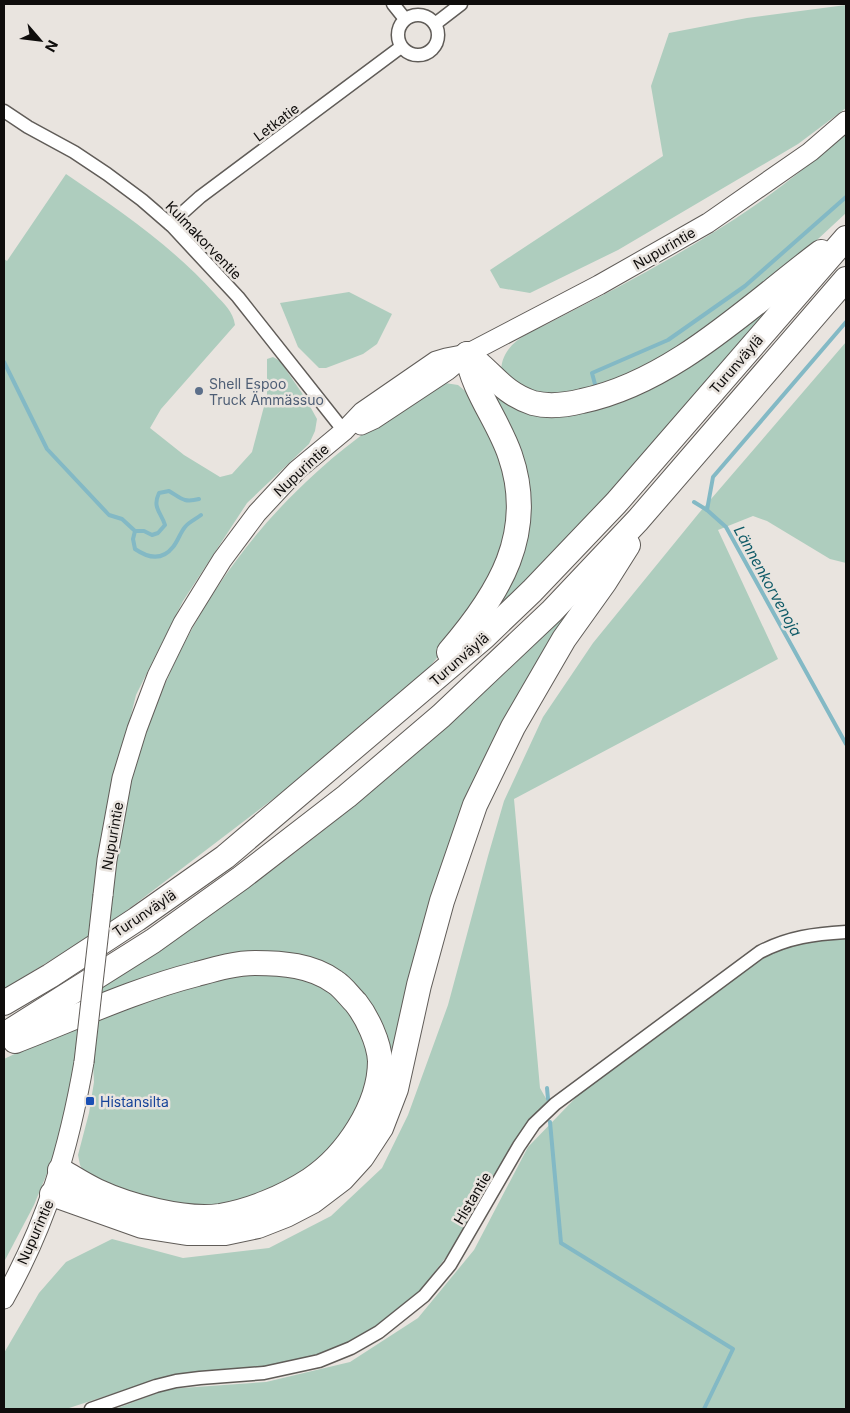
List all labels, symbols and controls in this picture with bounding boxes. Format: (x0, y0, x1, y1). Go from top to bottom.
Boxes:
north arrow (15, 15, 65, 65)
text: N (42, 38, 62, 55)
street label: Letkatie (250, 99, 302, 145)
street label: Kulmakorventie (162, 197, 246, 283)
street label: Nupurintie (630, 223, 698, 273)
street label: Turunväylä (706, 331, 766, 397)
place label: Shell Espoo Truck Ämmässuo (209, 375, 324, 408)
marker: Shell Espoo Truck Ämmässuo (193, 385, 205, 397)
street label: Nupurintie (270, 440, 332, 500)
water label: Lännenkorvenoja (730, 523, 806, 639)
street label: Turunväylä (426, 629, 492, 689)
street label: Nupurintie (98, 801, 126, 871)
street label: Turunväylä (109, 886, 179, 940)
place label: Histansilta (100, 1093, 169, 1110)
marker: Histansilta (84, 1095, 96, 1107)
street label: Histantie (450, 1169, 494, 1227)
street label: Nupurintie (13, 1197, 57, 1267)

